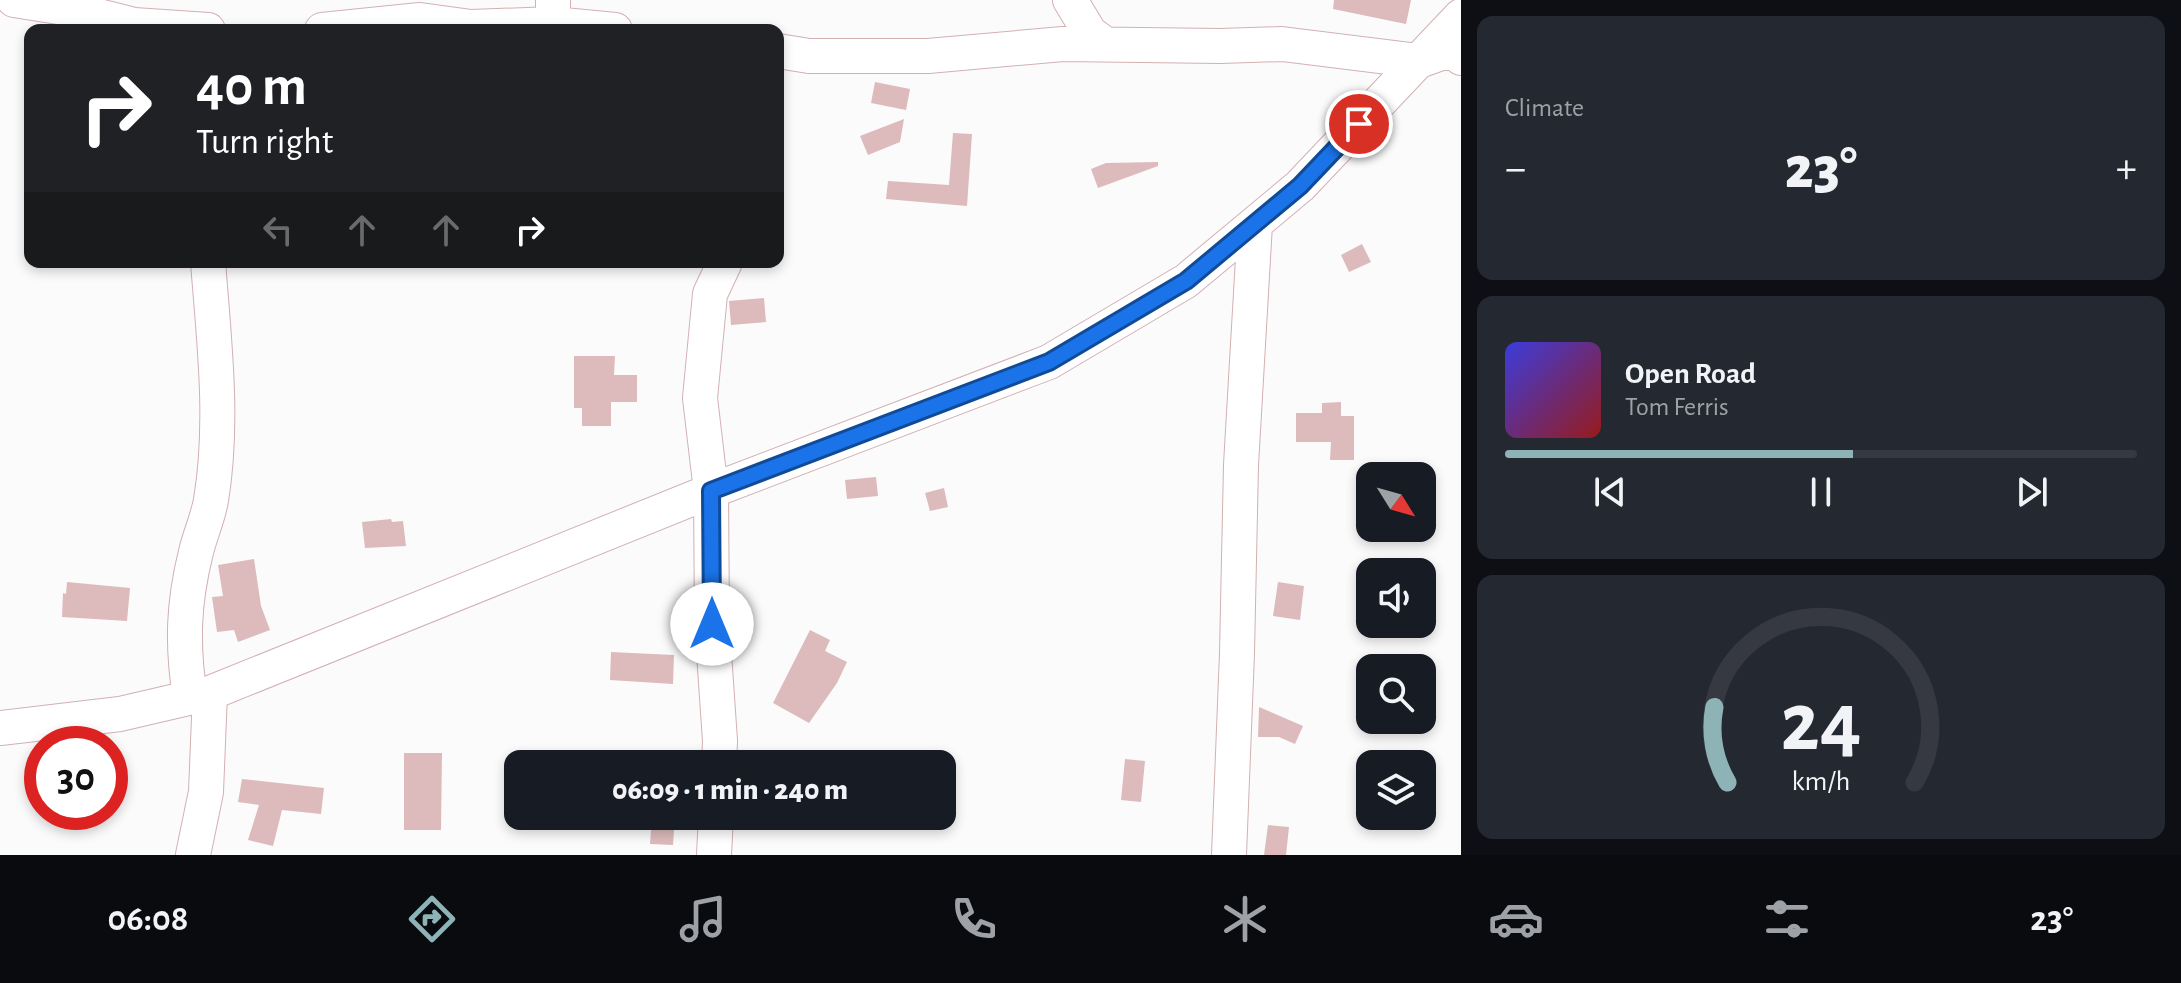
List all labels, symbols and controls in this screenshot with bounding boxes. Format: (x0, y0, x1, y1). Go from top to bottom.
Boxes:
icon: right (64, 56, 168, 160)
text: 40 m (196, 59, 307, 115)
pin (1325, 90, 1393, 158)
text: Climate (1505, 95, 1584, 121)
icon: arrive (1337, 102, 1381, 146)
text: Turn right (196, 124, 333, 160)
text: 23° (1785, 139, 1857, 199)
text: − (1505, 147, 1526, 191)
text: + (2116, 147, 2137, 191)
icon: left (256, 208, 300, 252)
icon: ahead (340, 208, 384, 252)
icon: ahead (424, 208, 468, 252)
icon: right (508, 208, 552, 252)
text: Open Road (1625, 359, 1756, 389)
text: Tom Ferris (1625, 394, 1729, 420)
north arrow (1356, 462, 1436, 542)
map controls (1356, 462, 1436, 830)
icon: previous (1588, 470, 1632, 514)
icon: pause (1799, 470, 1843, 514)
icon: next (2010, 470, 2054, 514)
button: sound (1356, 558, 1436, 638)
position arrow (670, 582, 754, 666)
button: search (1356, 654, 1436, 734)
text: 24 (1780, 682, 1862, 766)
speed limit sign: 30 (24, 726, 128, 830)
button: layers (1356, 750, 1436, 830)
text: km/h (1792, 767, 1850, 796)
text: 06:09 · 1 min · 240 m (612, 775, 848, 805)
icon: directions (404, 891, 460, 947)
icon: music (675, 891, 731, 947)
icon: phone (946, 891, 1002, 947)
icon: climate (1217, 891, 1273, 947)
icon: car (1488, 891, 1544, 947)
icon: filters (1759, 891, 1815, 947)
text: 06:08 (108, 901, 188, 937)
text: 23° (2030, 901, 2073, 937)

